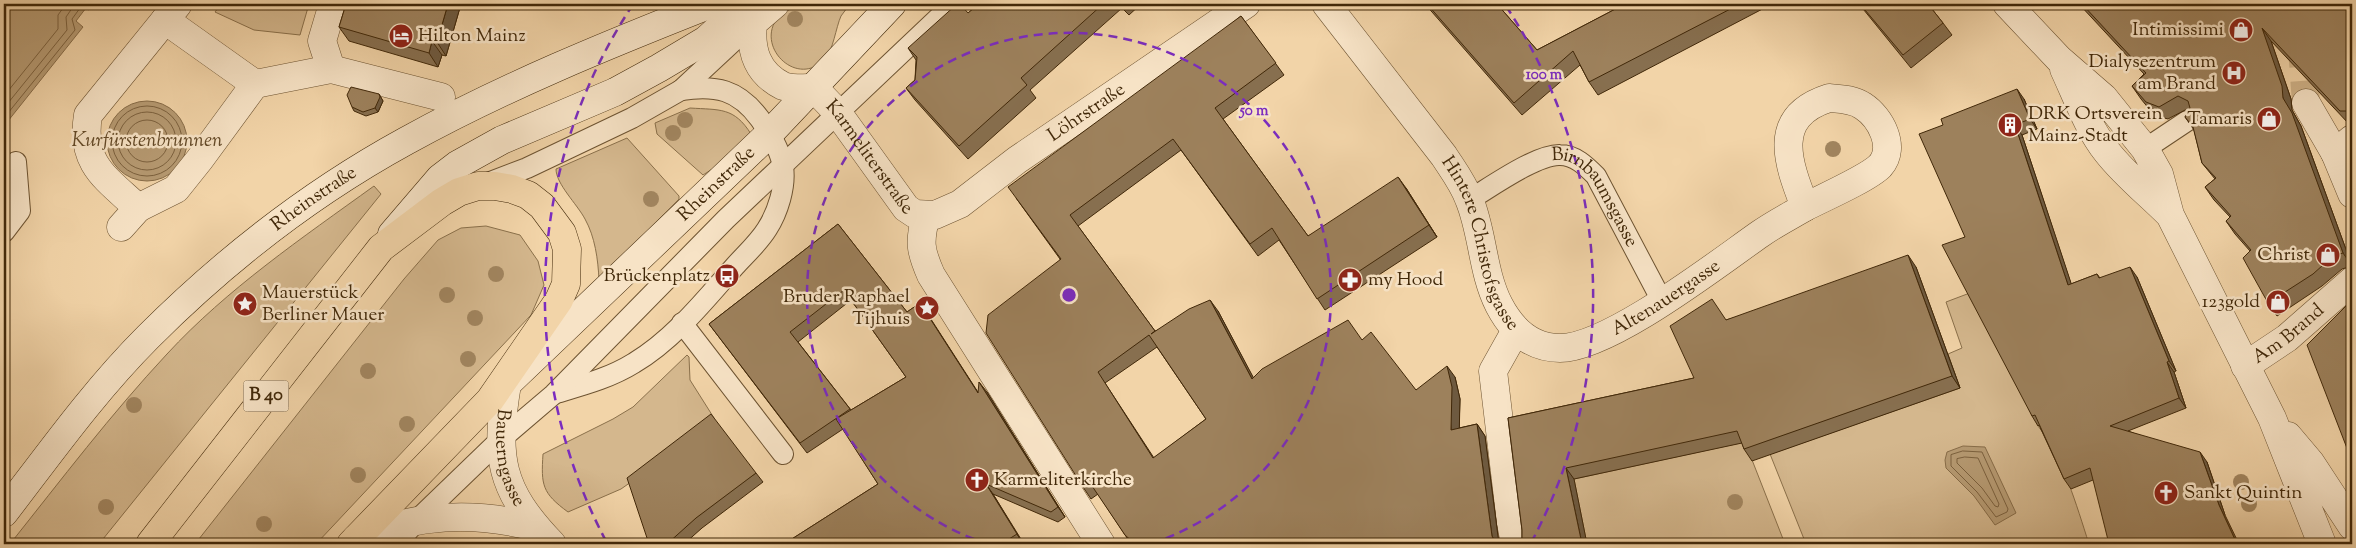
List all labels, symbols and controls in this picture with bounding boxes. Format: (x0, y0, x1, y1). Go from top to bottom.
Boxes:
place label: Intimissimi (2132, 17, 2224, 44)
shop icon: Intimissimi (2228, 17, 2254, 43)
hotel icon: Hilton Mainz (388, 23, 414, 49)
place label: Hilton Mainz (418, 23, 526, 50)
place label: Dialysezentrum am Brand (2089, 49, 2216, 98)
hospital icon: Dialysezentrum am Brand (2221, 60, 2247, 86)
text: 100 m (1526, 65, 1563, 86)
street label: Löhrstraße (1042, 76, 1131, 149)
street label: Karmeliterstraße (819, 94, 918, 222)
text: 50 m (1239, 101, 1269, 122)
place label: DRK Ortsverein Mainz-Stadt (2028, 101, 2163, 150)
place label: Tamaris (2187, 106, 2252, 133)
shop icon: Tamaris (2256, 106, 2282, 132)
building icon: DRK Ortsverein Mainz-Stadt (1997, 112, 2023, 138)
water label: Kurfürstenbrunnen (72, 127, 223, 156)
street label: Rheinstraße (671, 140, 762, 228)
street label: Birnbaumsgasse (1551, 141, 1645, 252)
street label: Hintere Christofsgasse (1434, 151, 1525, 337)
street label: Rheinstraße (265, 159, 362, 238)
place label: Christ (2257, 242, 2310, 269)
shop icon: Christ (2315, 242, 2341, 268)
street label: Altenauergasse (1607, 253, 1726, 343)
place label: Brückenplatz (604, 263, 710, 290)
bus stop icon: Brückenplatz (714, 263, 740, 289)
pharmacy icon: my Hood (1337, 267, 1363, 293)
place label: my Hood (1368, 267, 1443, 294)
place label: Mauerstück Berliner Mauer (262, 280, 385, 329)
place label: Bruder Raphael Tijhuis (783, 284, 910, 333)
centre of rings (1060, 286, 1078, 304)
place label: 123gold (2202, 289, 2260, 316)
shop icon: 123gold (2265, 289, 2291, 315)
place icon: Mauerstück Berliner Mauer (232, 291, 258, 317)
place icon: Bruder Raphael Tijhuis (914, 295, 940, 321)
street label: Am Brand (2247, 297, 2331, 371)
road number: B 40 (244, 381, 288, 412)
street label: Bauerngasse (488, 407, 532, 512)
church icon: Karmeliterkirche (964, 467, 990, 493)
place label: Karmeliterkirche (994, 467, 1132, 494)
church icon: Sankt Quintin (2153, 480, 2179, 506)
place label: Sankt Quintin (2184, 480, 2302, 507)

